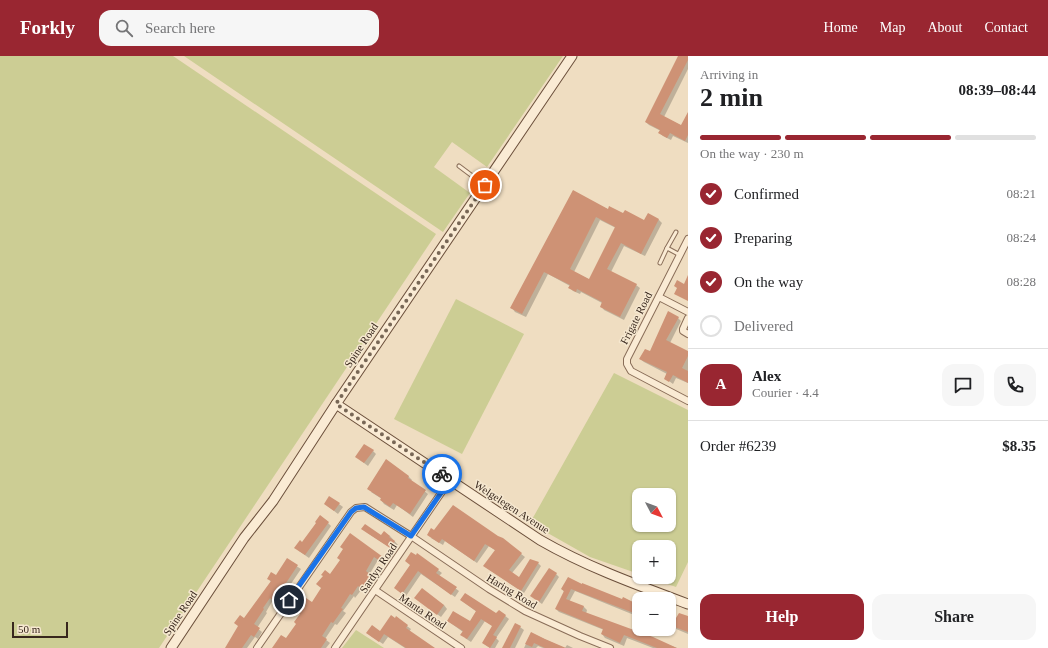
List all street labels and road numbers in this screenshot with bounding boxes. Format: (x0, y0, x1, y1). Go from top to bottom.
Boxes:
street label: Frigate Road (618, 289, 655, 346)
street label: Spine Road (342, 320, 381, 370)
street label: Welgelegen Avenue (472, 478, 552, 536)
street label: Sardyn Road (357, 541, 399, 595)
street label: Haring Road (485, 571, 540, 611)
street label: Spine Road (161, 588, 200, 638)
street label: Manta Road (397, 591, 449, 631)

